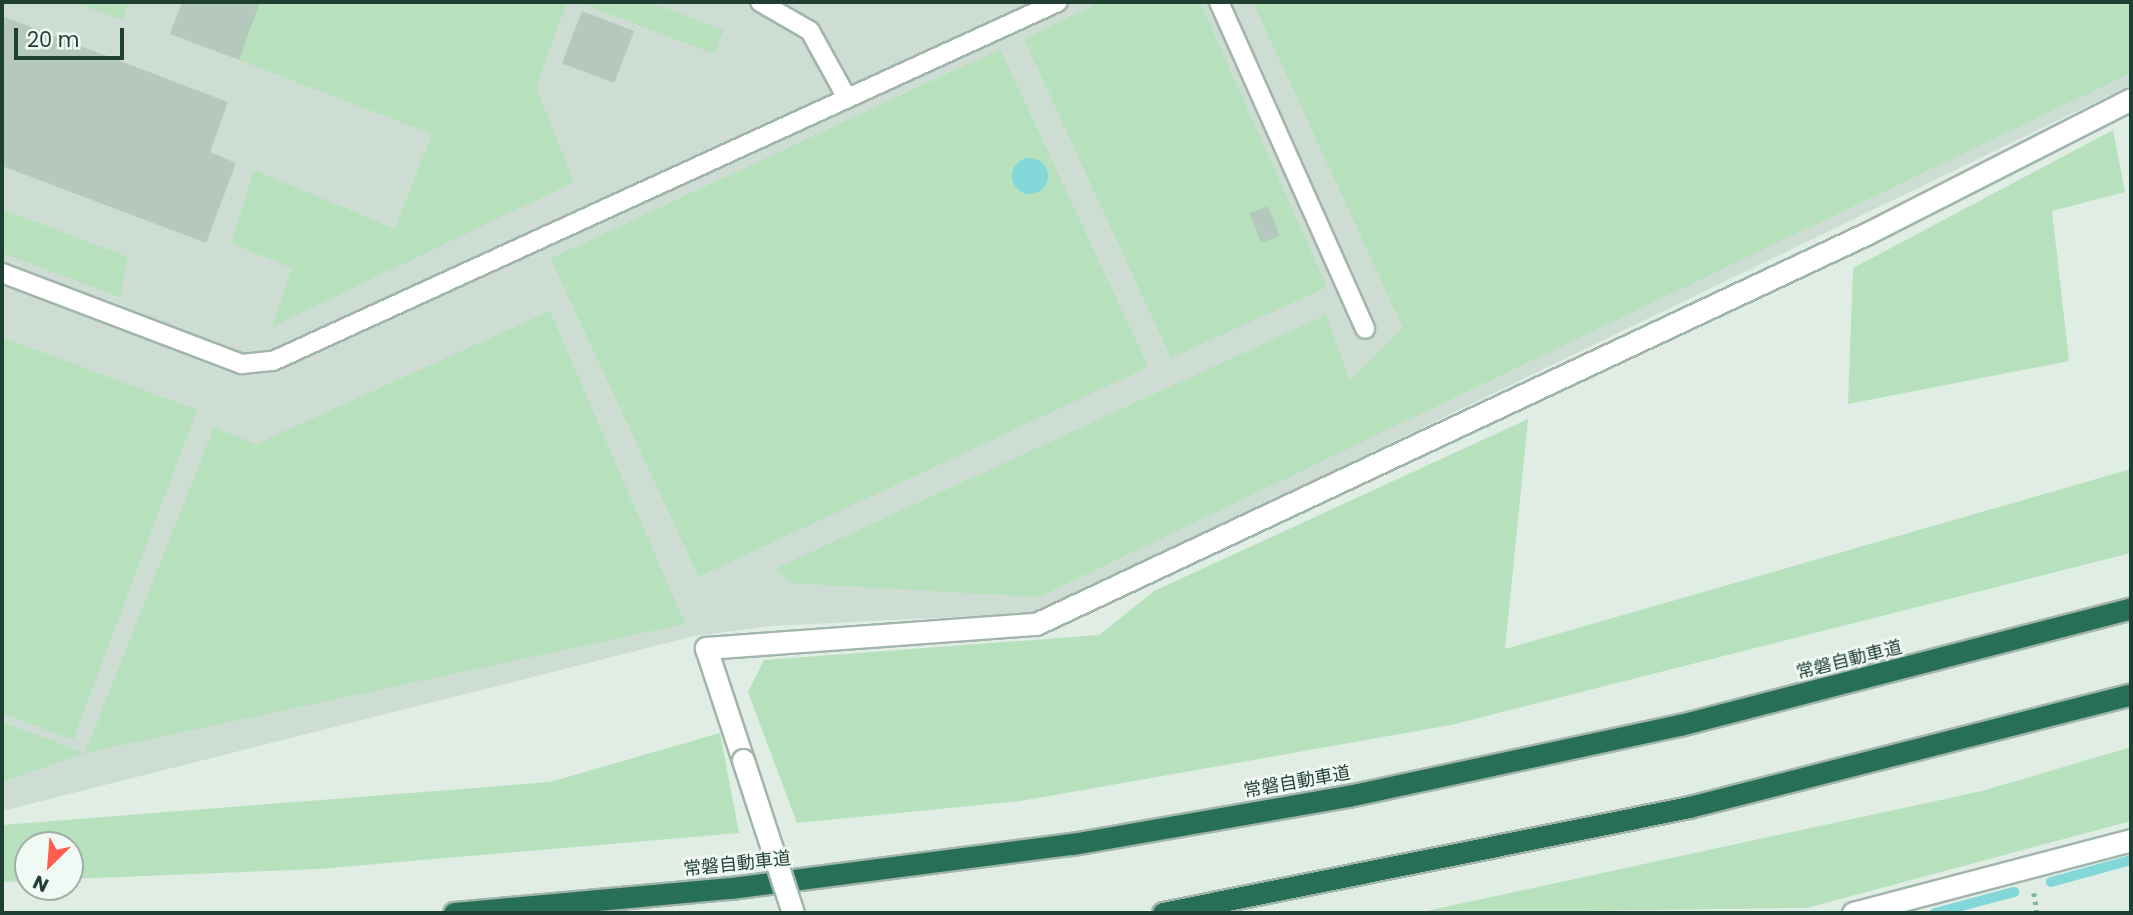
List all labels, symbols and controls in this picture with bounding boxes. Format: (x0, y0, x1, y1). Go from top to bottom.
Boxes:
scale bar (18, 14, 128, 58)
text: 20 m (27, 25, 80, 54)
street label: 常磐自動車道 (1794, 636, 1904, 684)
street label: 常磐自動車道 (1242, 762, 1352, 802)
north arrow (14, 831, 84, 901)
street label: 常磐自動車道 (682, 848, 792, 880)
text: N (29, 868, 53, 899)

